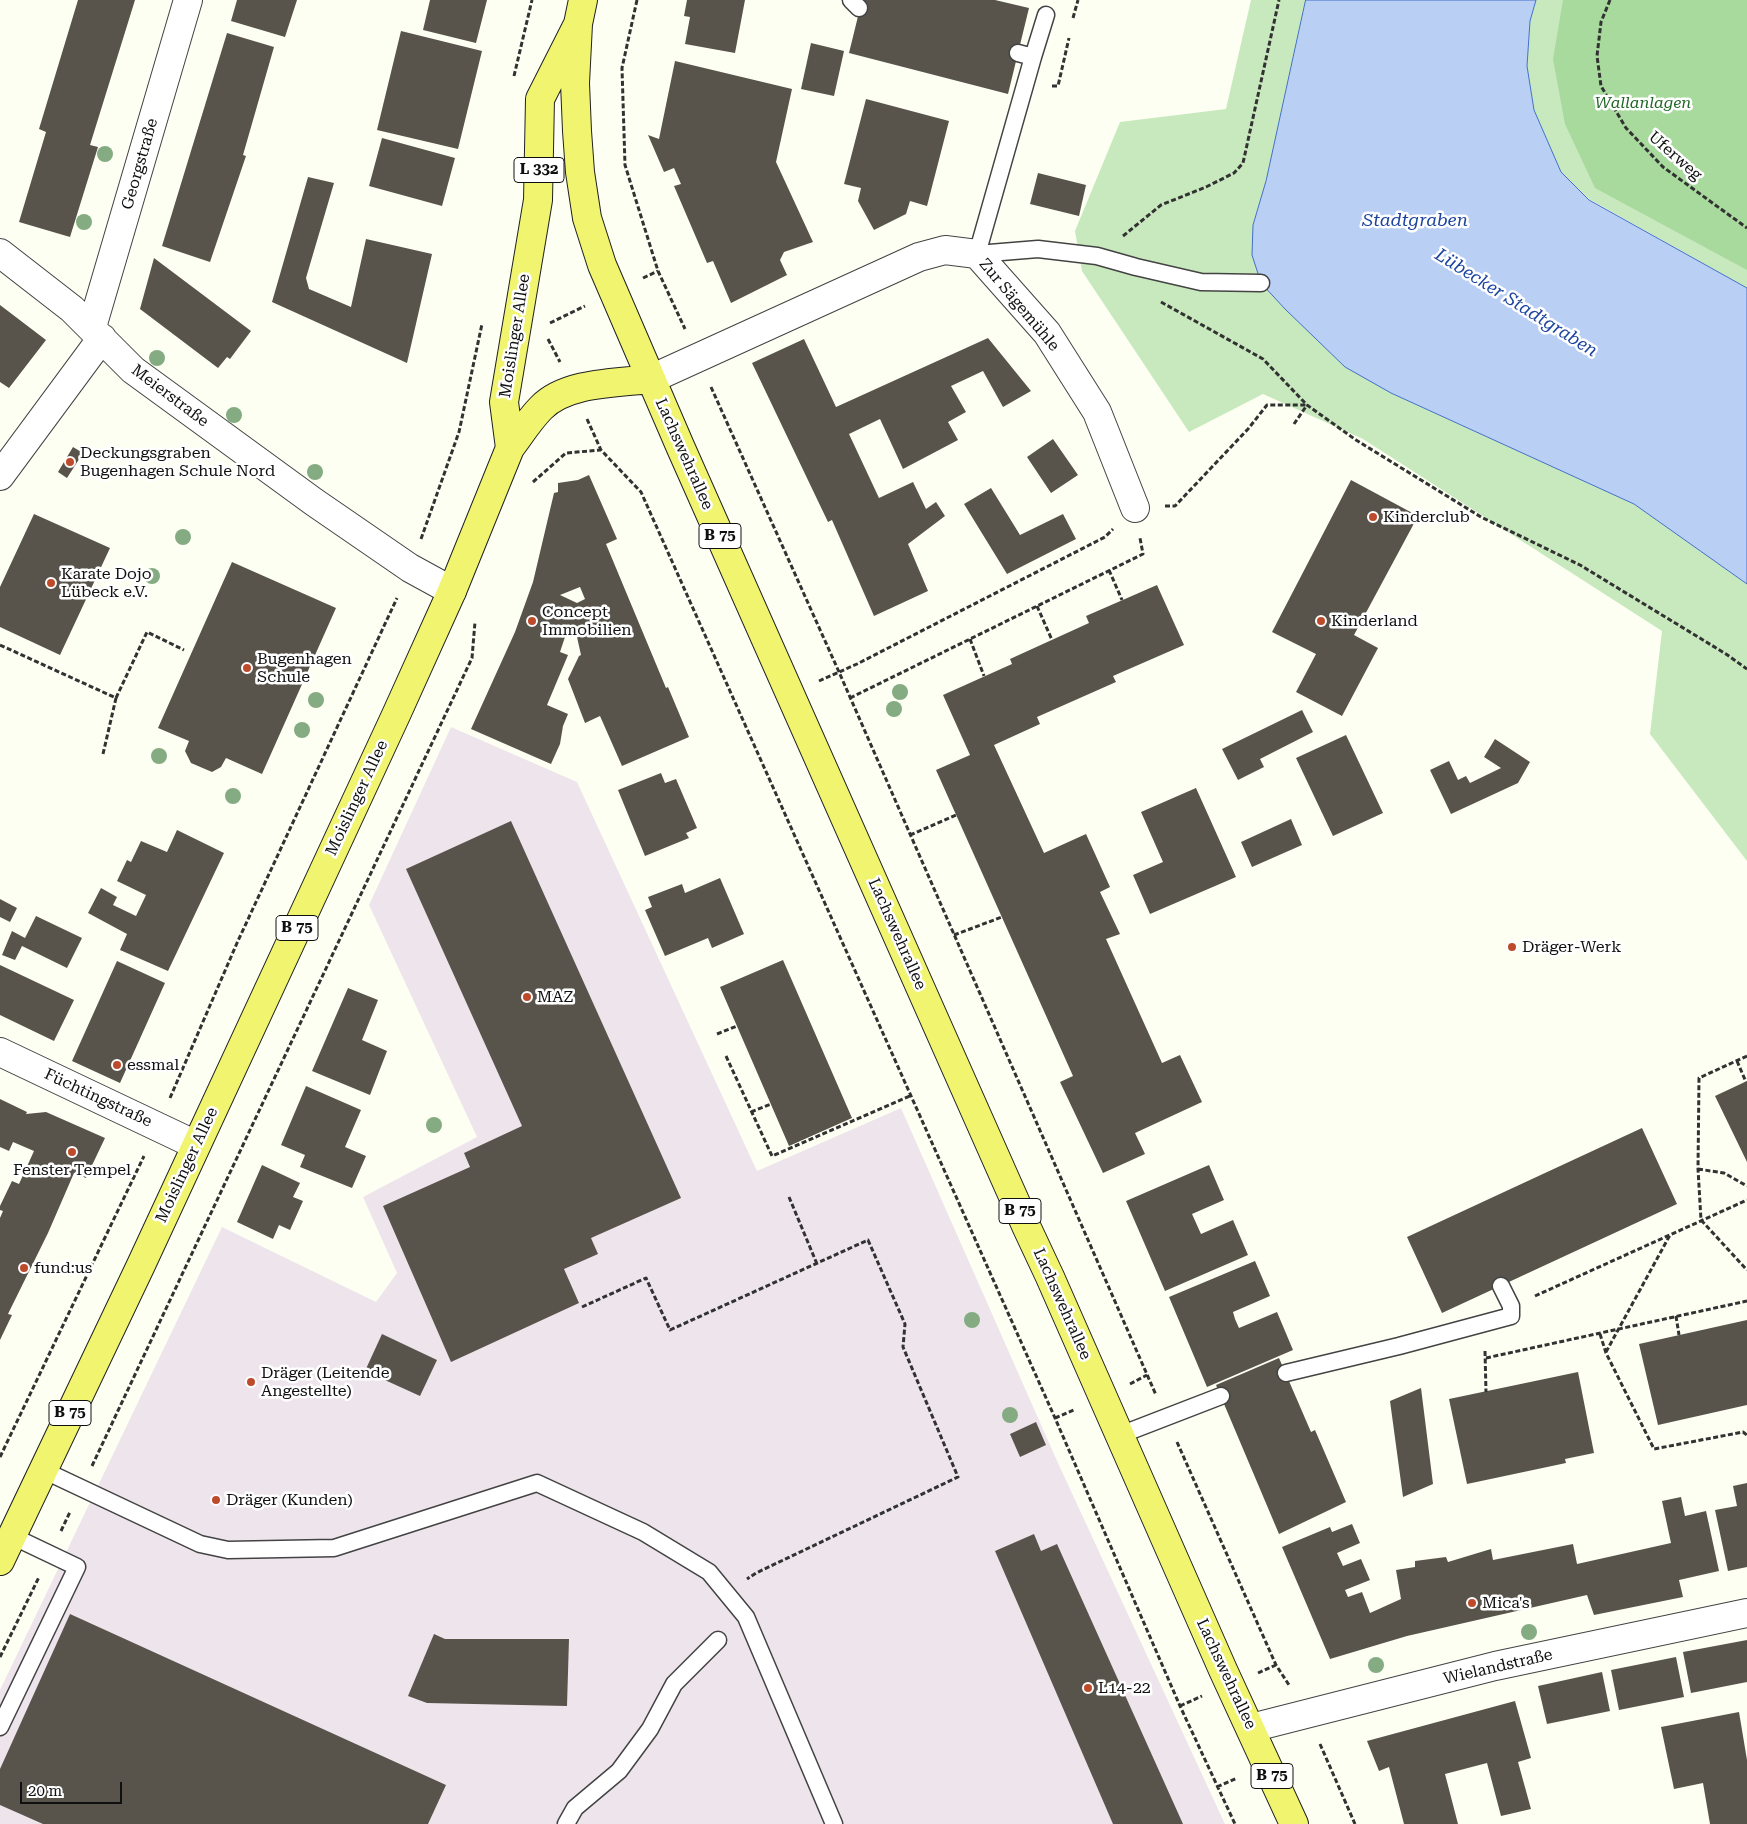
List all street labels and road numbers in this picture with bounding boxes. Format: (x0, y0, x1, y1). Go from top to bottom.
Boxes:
street label: Georgstraße (118, 116, 162, 212)
street label: Uferweg (1644, 127, 1706, 185)
road number: L 332 (514, 158, 564, 182)
street label: Zur Sägemühle (975, 255, 1063, 355)
street label: Moislinger Allee (496, 273, 534, 399)
street label: Meierstraße (128, 361, 212, 431)
street label: Lachswehrallee (651, 395, 717, 513)
road number: B 75 (699, 524, 741, 548)
street label: Moislinger Allee (322, 737, 392, 859)
street label: Lachswehrallee (864, 875, 930, 993)
road number: B 75 (276, 916, 318, 940)
street label: Füchtingstraße (41, 1065, 155, 1131)
street label: Moislinger Allee (152, 1104, 222, 1226)
road number: B 75 (999, 1198, 1041, 1224)
street label: Lachswehrallee (1029, 1245, 1095, 1363)
road number: B 75 (49, 1400, 91, 1426)
street label: Lachswehrallee (1192, 1616, 1260, 1732)
street label: Wielandstraße (1441, 1645, 1555, 1689)
road number: B 75 (1251, 1764, 1293, 1788)

